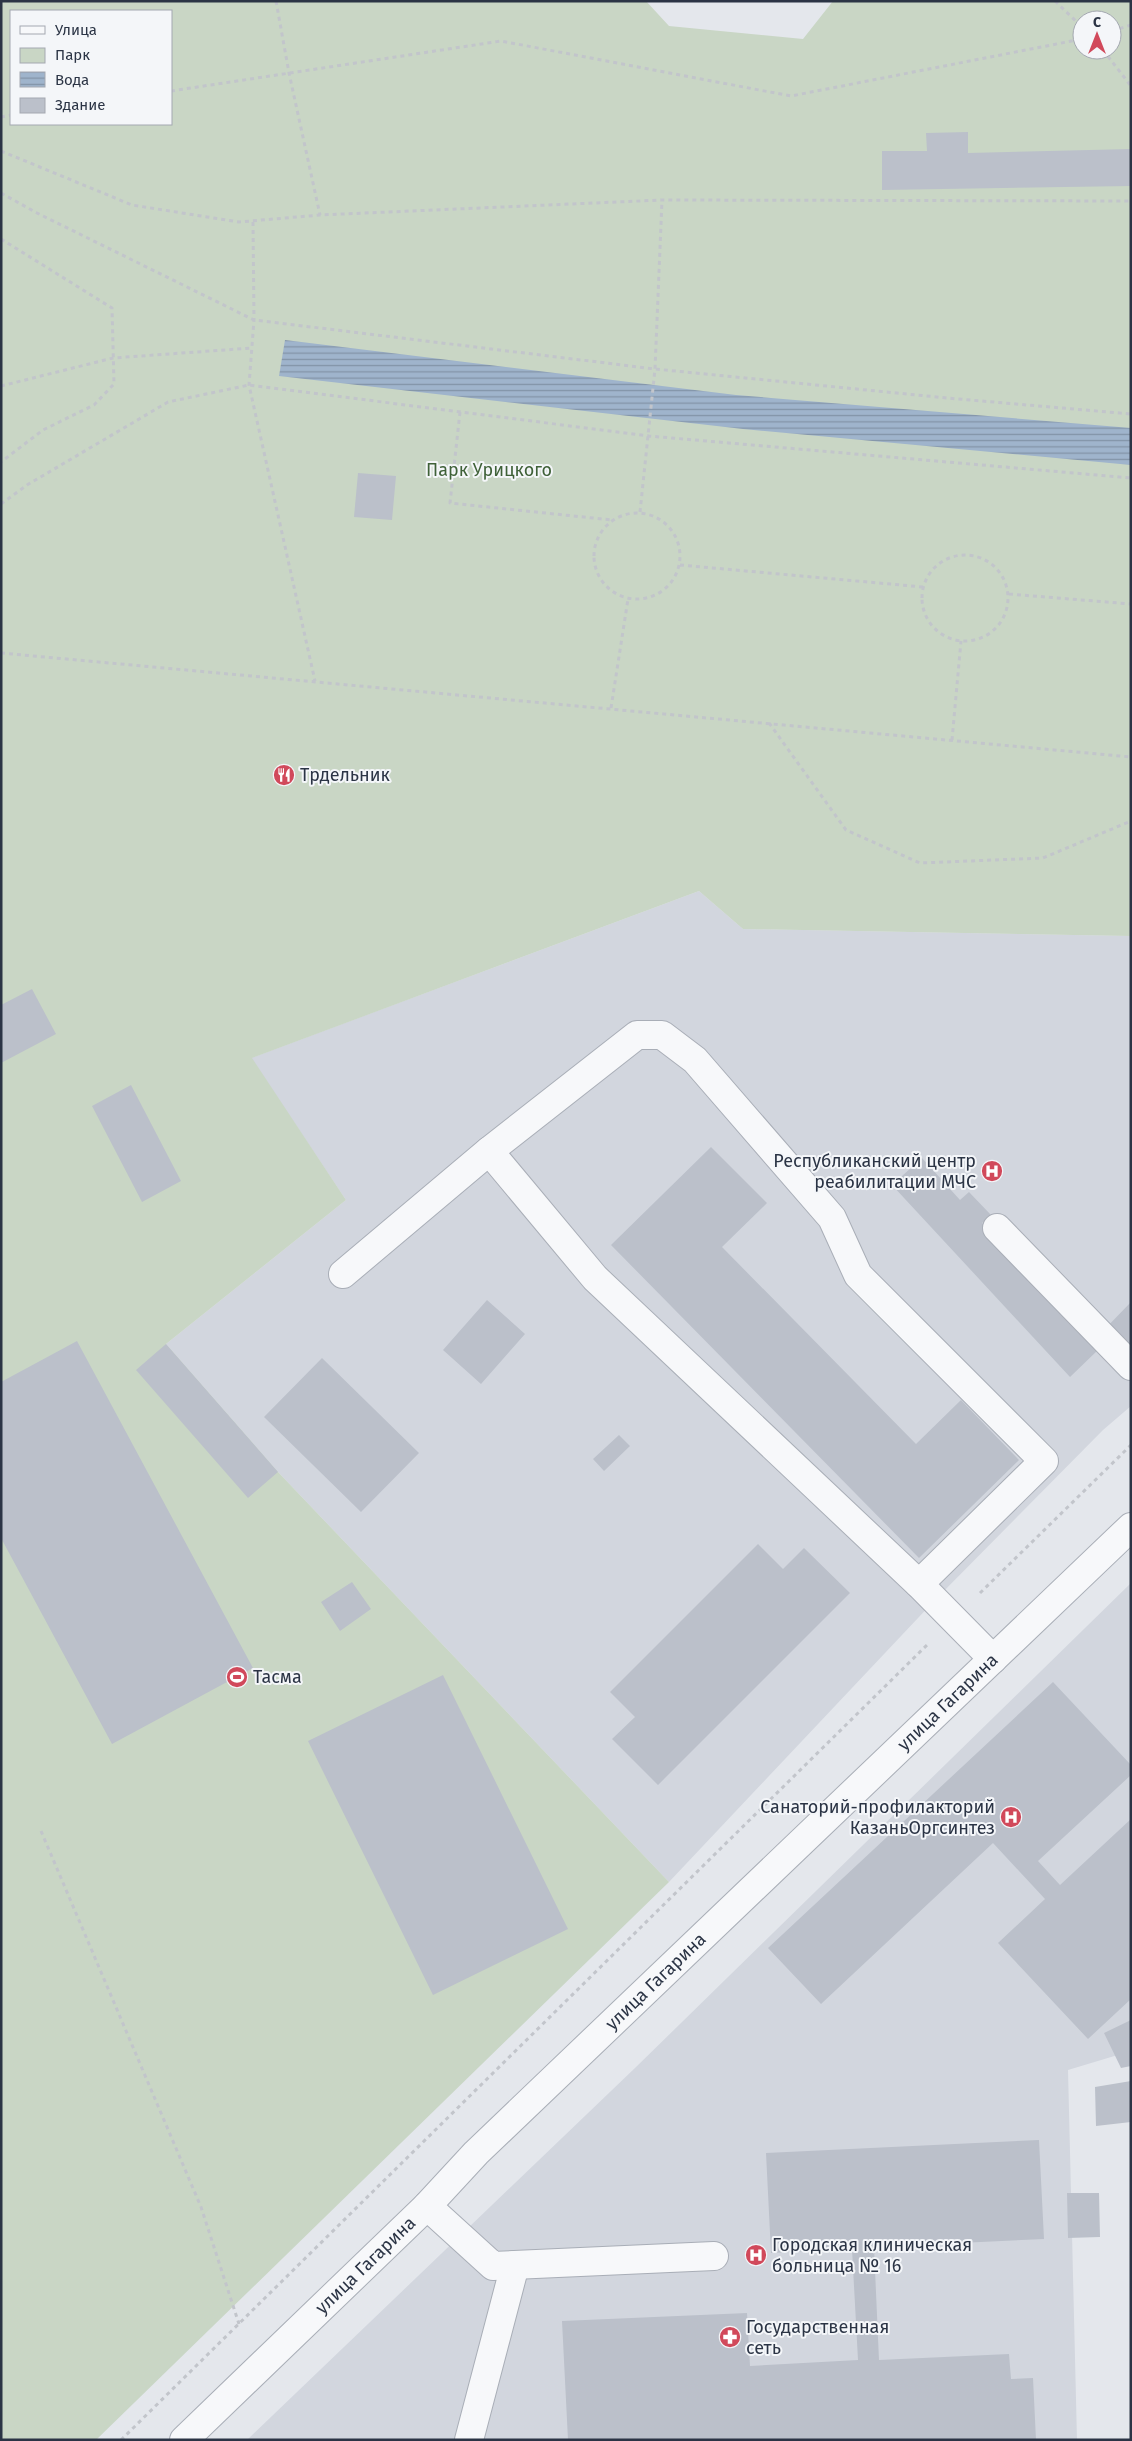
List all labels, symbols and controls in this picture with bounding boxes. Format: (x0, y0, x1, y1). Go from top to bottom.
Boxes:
legend (10, 10, 172, 125)
north arrow (1072, 10, 1122, 60)
text: С (1093, 14, 1101, 31)
text: Улица (55, 21, 97, 39)
text: Парк (55, 46, 90, 64)
text: Вода (55, 71, 89, 89)
text: Здание (55, 96, 105, 114)
park label: Парк Урицкого (426, 459, 552, 481)
restaurant icon: Трдельник (272, 763, 296, 787)
place label: Трдельник (300, 764, 391, 786)
place label: Республиканский центр реабилитации МЧС (773, 1150, 976, 1193)
hospital icon: Республиканский центр реабилитации МЧС (980, 1159, 1004, 1183)
street label: улица Гагарина (893, 1649, 1003, 1755)
sports icon: Тасма (225, 1665, 249, 1689)
place label: Тасма (253, 1666, 302, 1688)
place label: Санаторий-профилакторий КазаньОргсинтез (760, 1796, 995, 1839)
hospital icon: Санаторий-профилакторий КазаньОргсинтез (999, 1805, 1023, 1829)
street label: улица Гагарина (601, 1928, 711, 2035)
street label: улица Гагарина (311, 2212, 420, 2319)
place label: Городская клиническая больница № 16 (772, 2234, 972, 2277)
hospital icon: Городская клиническая больница № 16 (744, 2243, 768, 2267)
place label: Государственная сеть (746, 2316, 889, 2359)
pharmacy icon: Государственная сеть (718, 2325, 742, 2349)

